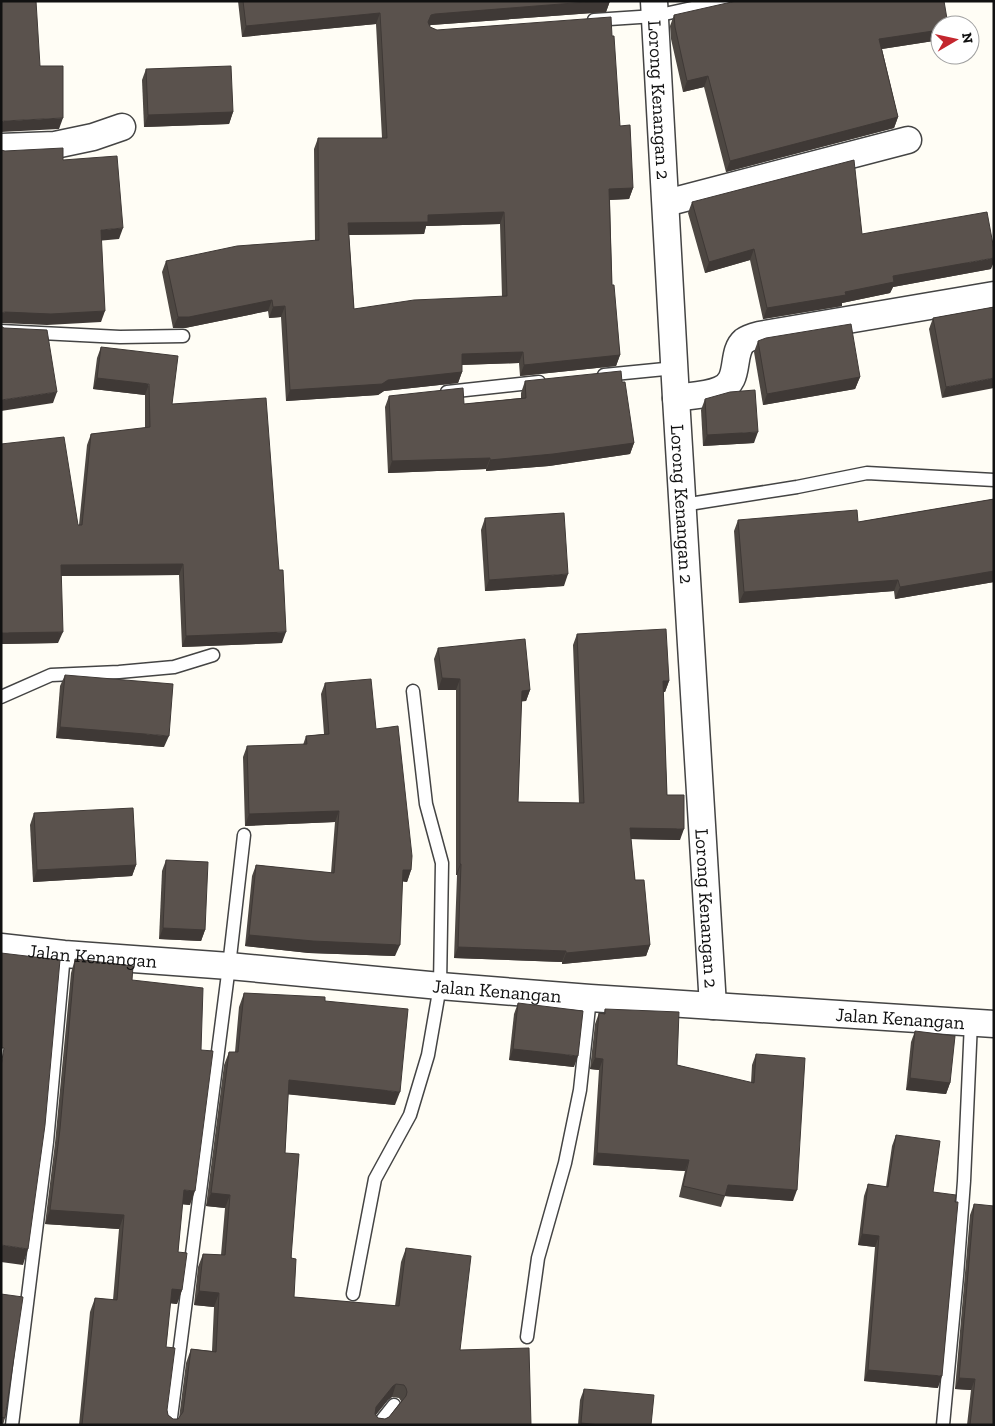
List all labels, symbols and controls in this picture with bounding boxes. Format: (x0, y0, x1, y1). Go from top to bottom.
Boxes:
north arrow (930, 15, 980, 65)
street label: Lorong Kenangan 2 (643, 19, 675, 180)
text: N (958, 31, 977, 45)
street label: Lorong Kenangan 2 (666, 424, 698, 585)
street label: Lorong Kenangan 2 (690, 828, 723, 989)
street label: Jalan Kenangan (27, 939, 158, 973)
street label: Jalan Kenangan (432, 974, 562, 1008)
street label: Jalan Kenangan (835, 1003, 965, 1034)

